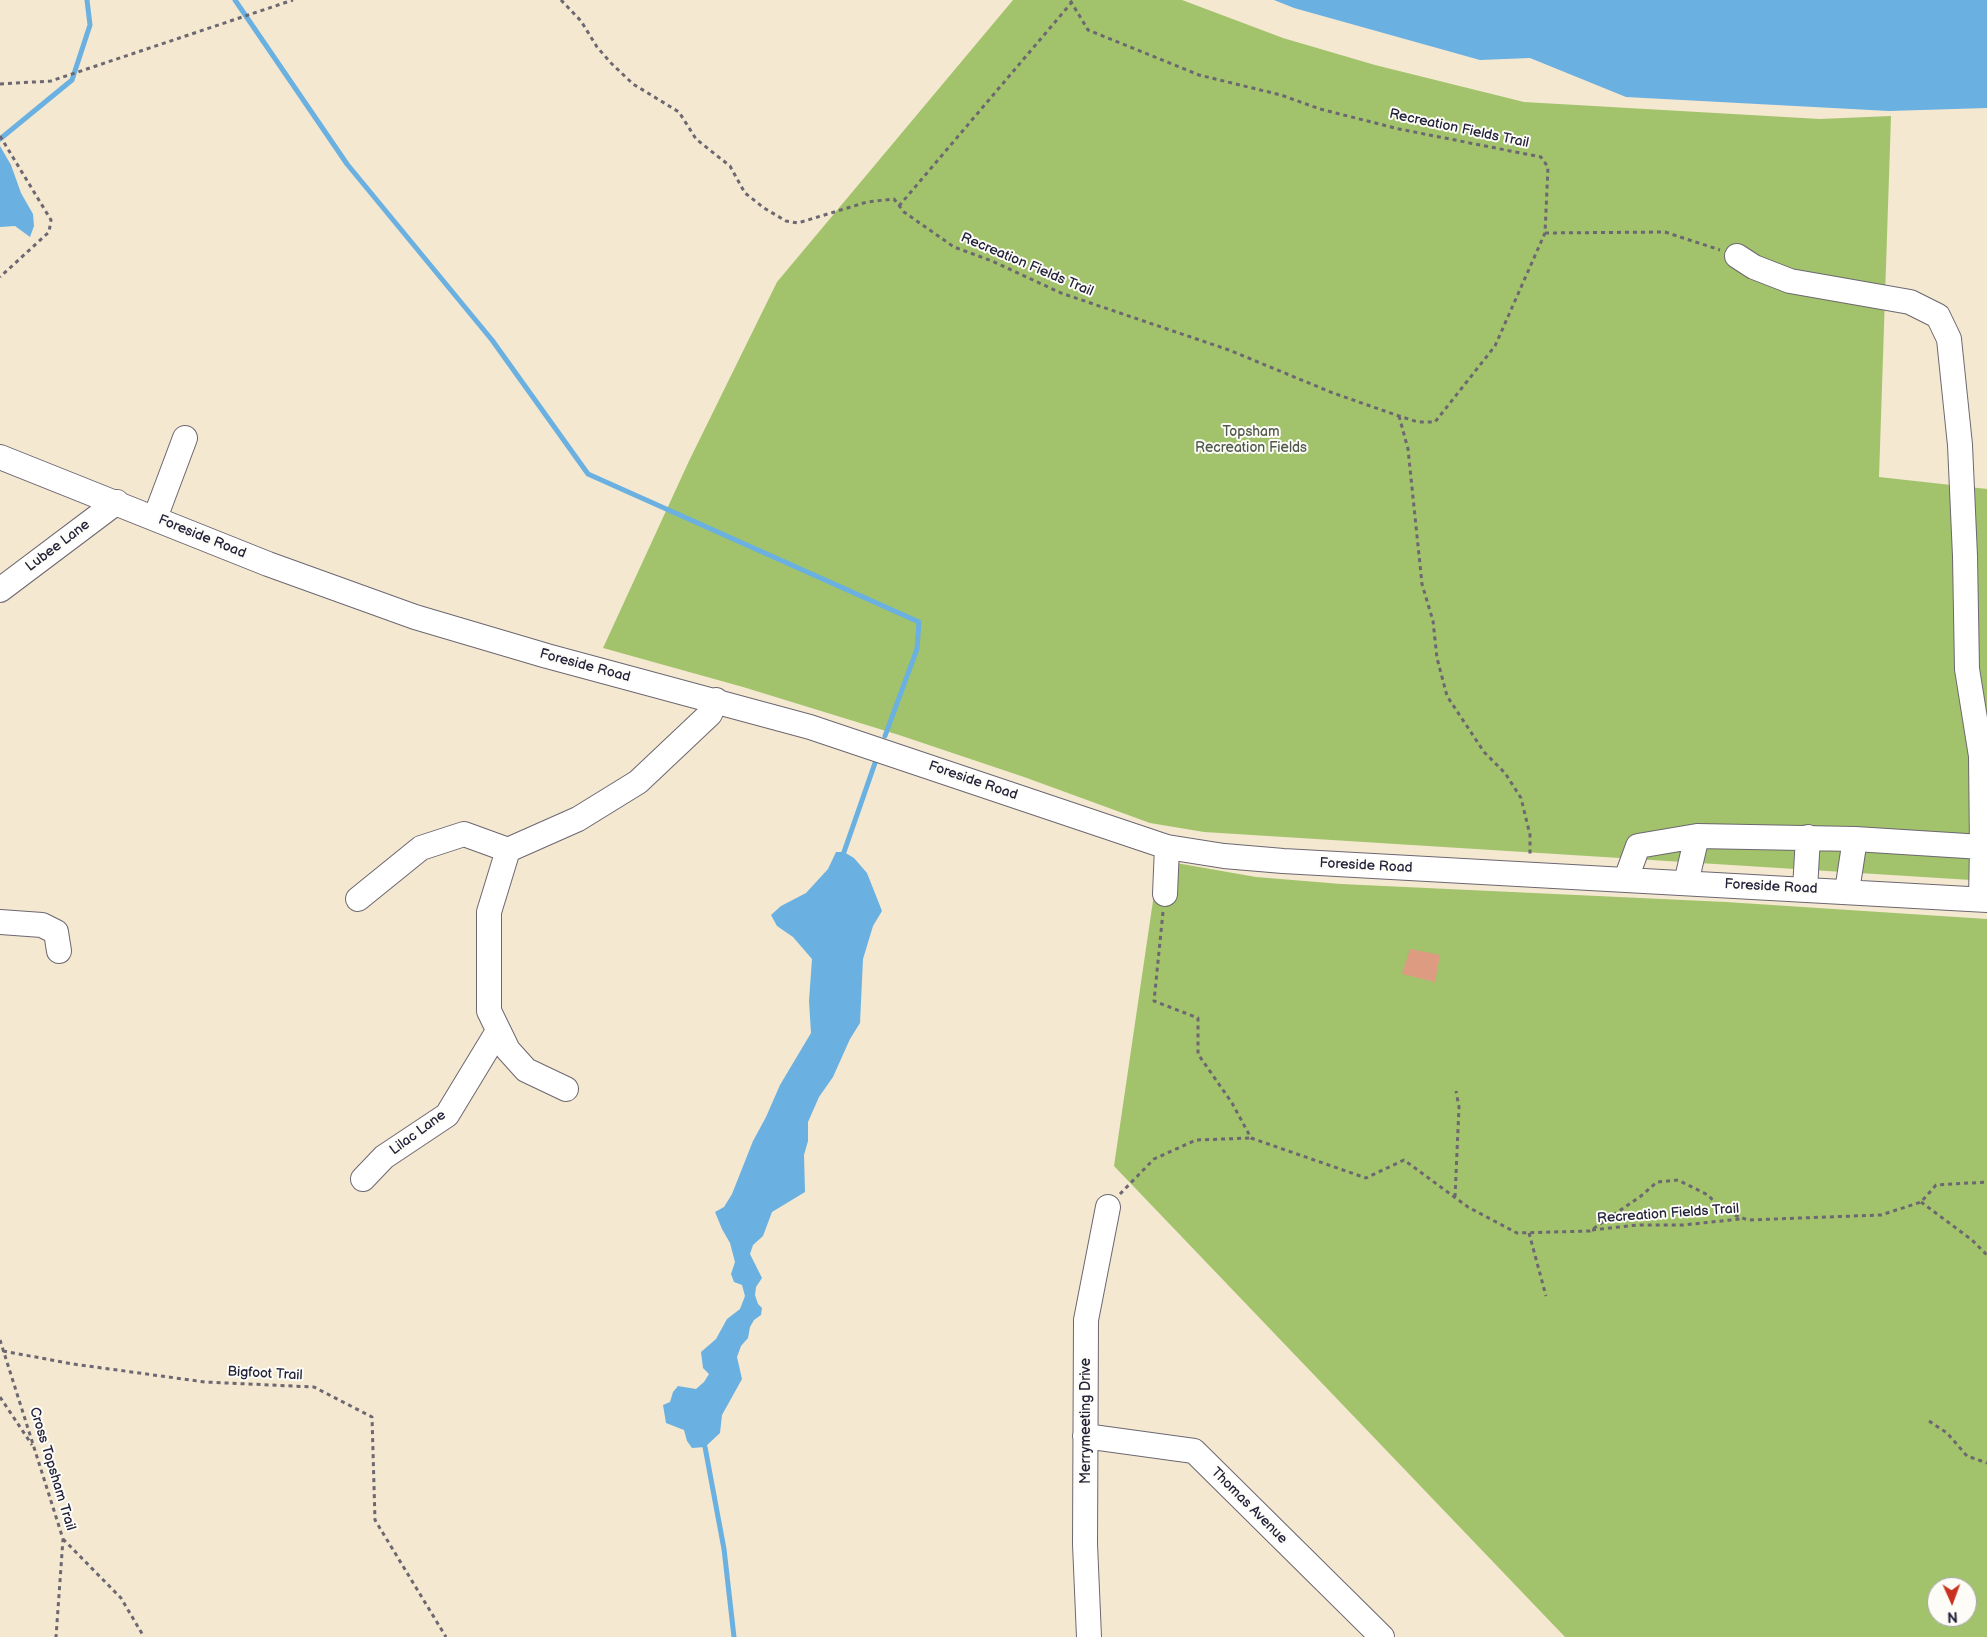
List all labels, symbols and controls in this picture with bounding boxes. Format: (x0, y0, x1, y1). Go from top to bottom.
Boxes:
street label: Recreation Fields Trail (1388, 106, 1530, 152)
street label: Recreation Fields Trail (958, 229, 1096, 301)
park label: Topsham Recreation Fields (1195, 424, 1307, 457)
street label: Foreside Road (156, 512, 248, 562)
street label: Lubee Lane (23, 516, 93, 576)
street label: Foreside Road (538, 646, 632, 686)
street label: Foreside Road (926, 758, 1020, 804)
street label: Foreside Road (1319, 855, 1413, 877)
street label: Foreside Road (1724, 876, 1818, 898)
street label: Lilac Lane (387, 1107, 449, 1159)
street label: Recreation Fields Trail (1596, 1201, 1740, 1227)
street label: Merrymeeting Drive (1078, 1358, 1094, 1484)
street label: Bigfoot Trail (227, 1364, 303, 1384)
street label: Cross Topsham Trail (25, 1405, 79, 1533)
street label: Thomas Avenue (1207, 1464, 1291, 1548)
north arrow (1927, 1577, 1977, 1627)
text: N (1947, 1608, 1958, 1625)

